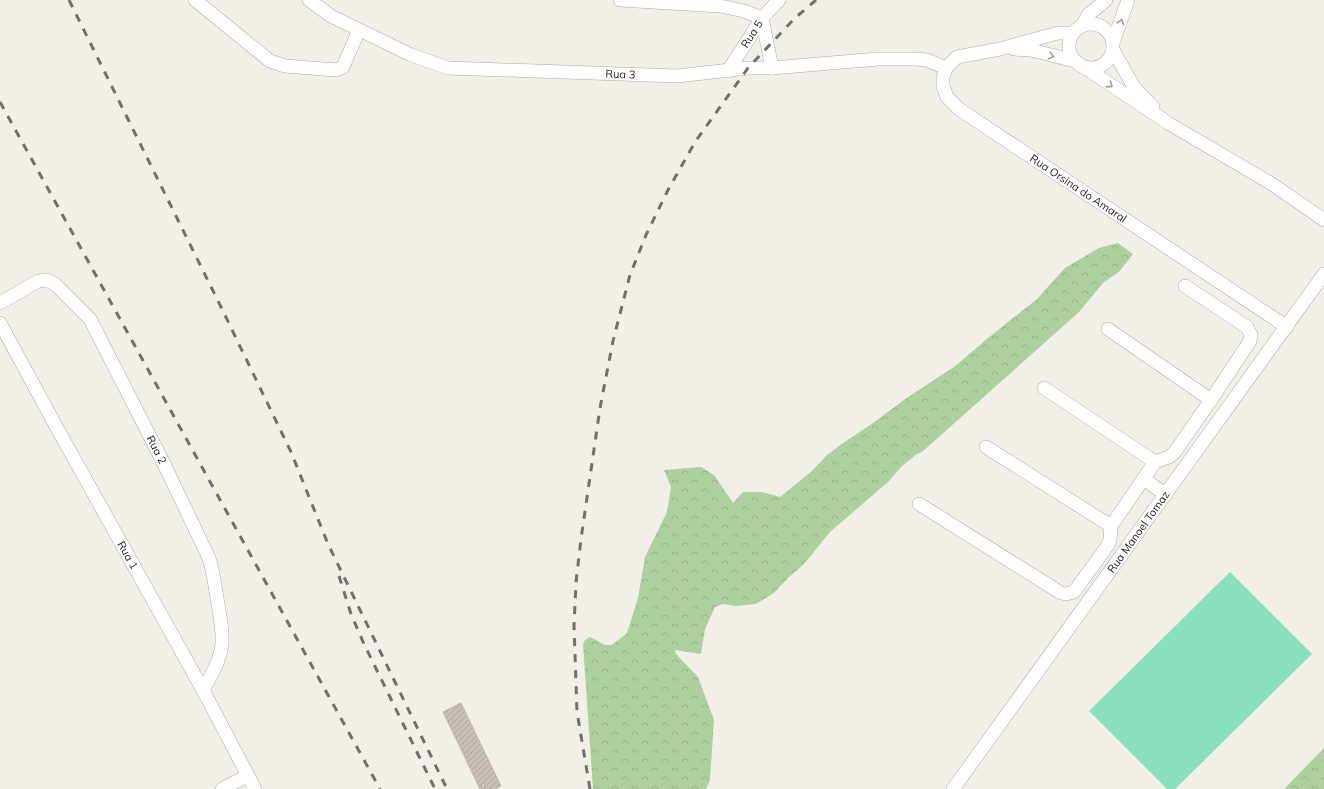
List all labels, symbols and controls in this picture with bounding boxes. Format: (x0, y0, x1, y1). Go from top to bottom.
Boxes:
street label: Rua 5 (738, 17, 766, 50)
one-way arrow (1116, 19, 1125, 26)
one-way arrow (1048, 51, 1055, 59)
street label: Rua 3 (605, 67, 636, 82)
one-way arrow (1106, 80, 1113, 88)
street label: Rua Orsina do Amaral (1027, 151, 1129, 226)
street label: Rua 2 (144, 433, 170, 467)
street label: Rua Manoel Tomaz (1104, 488, 1173, 576)
street label: Rua 1 (114, 539, 141, 572)

